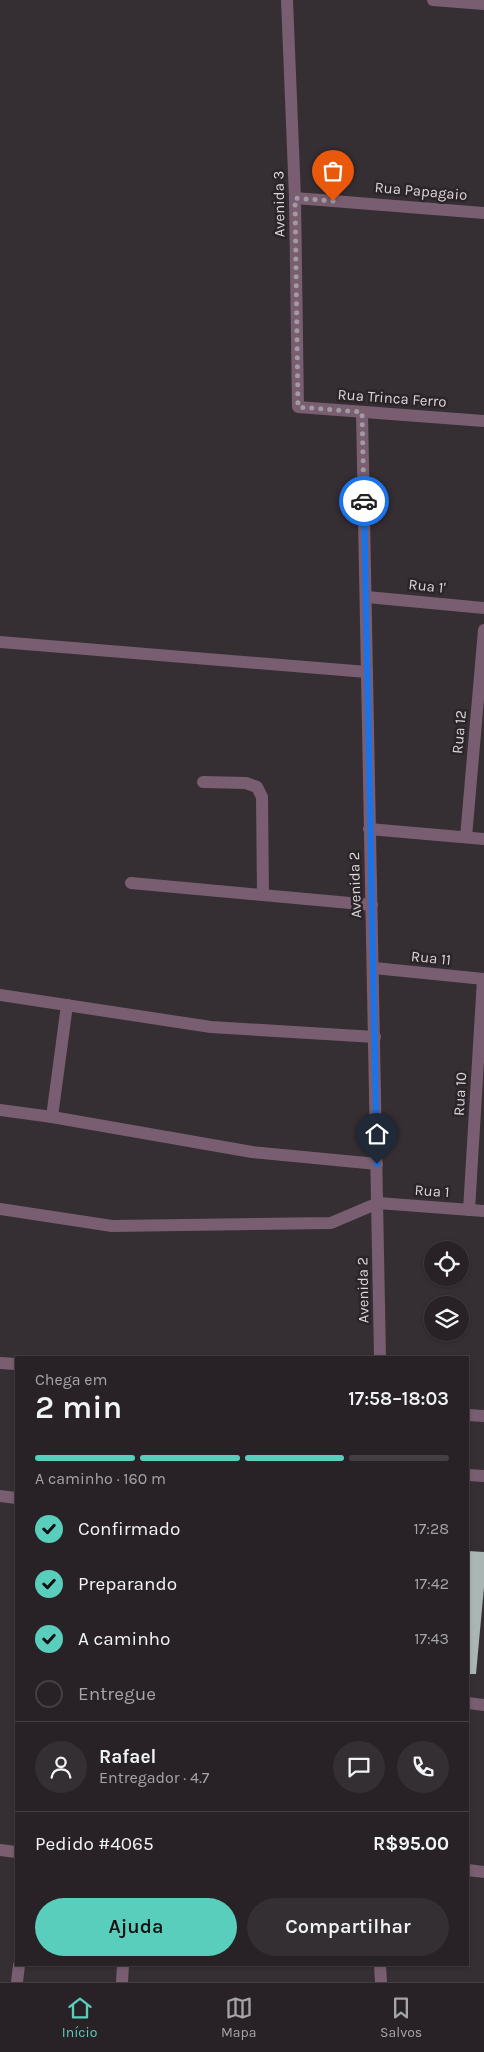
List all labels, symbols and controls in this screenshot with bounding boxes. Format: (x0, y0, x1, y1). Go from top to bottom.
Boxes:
pin (312, 150, 354, 201)
icon: bag (319, 157, 347, 185)
street label: Avenida 3 (269, 171, 289, 237)
street label: Rua Papagaio (374, 178, 468, 204)
street label: Rua Trinca Ferro (337, 385, 447, 411)
courier (339, 476, 389, 526)
icon: car (350, 487, 378, 515)
street label: Rua 1' (408, 575, 446, 597)
street label: Rua 12 (448, 709, 470, 755)
street label: Avenida 2 (345, 851, 365, 919)
street label: Rua 11 (410, 947, 452, 969)
street label: Rua 10 (450, 1071, 470, 1116)
pin (356, 1113, 398, 1164)
icon: home (363, 1120, 391, 1148)
street label: Rua 1 (414, 1181, 450, 1201)
map controls (424, 1241, 469, 1341)
button: locate (424, 1241, 469, 1286)
street label: Avenida 2 (353, 1257, 373, 1323)
button: layers (424, 1296, 469, 1341)
text: Chega em (35, 1370, 108, 1389)
text: 17:58–18:03 (348, 1388, 449, 1410)
text: 2 min (35, 1389, 122, 1426)
text: A caminho · 160 m (35, 1469, 166, 1488)
icon: check (35, 1515, 63, 1543)
text: Confirmado (78, 1518, 180, 1540)
text: 17:28 (413, 1519, 449, 1538)
icon: check (35, 1570, 63, 1598)
text: Preparando (78, 1573, 177, 1595)
text: 17:42 (414, 1574, 449, 1593)
icon: check (35, 1625, 63, 1653)
text: A caminho (78, 1628, 170, 1650)
text: 17:43 (414, 1629, 449, 1648)
text: Entregue (78, 1683, 156, 1705)
button: person (35, 1741, 87, 1793)
button: chat (333, 1741, 385, 1793)
button: phone (397, 1741, 449, 1793)
text: Rafael (99, 1746, 156, 1768)
text: Entregador · 4.7 (99, 1768, 209, 1787)
text: Pedido #4065 (35, 1833, 154, 1855)
text: R$95.00 (373, 1833, 449, 1855)
button: Ajuda (35, 1898, 237, 1956)
button: Compartilhar (247, 1898, 449, 1956)
tab: Início (62, 1994, 97, 2041)
tab: Mapa (221, 1994, 256, 2041)
tab: Salvos (380, 1994, 422, 2041)

